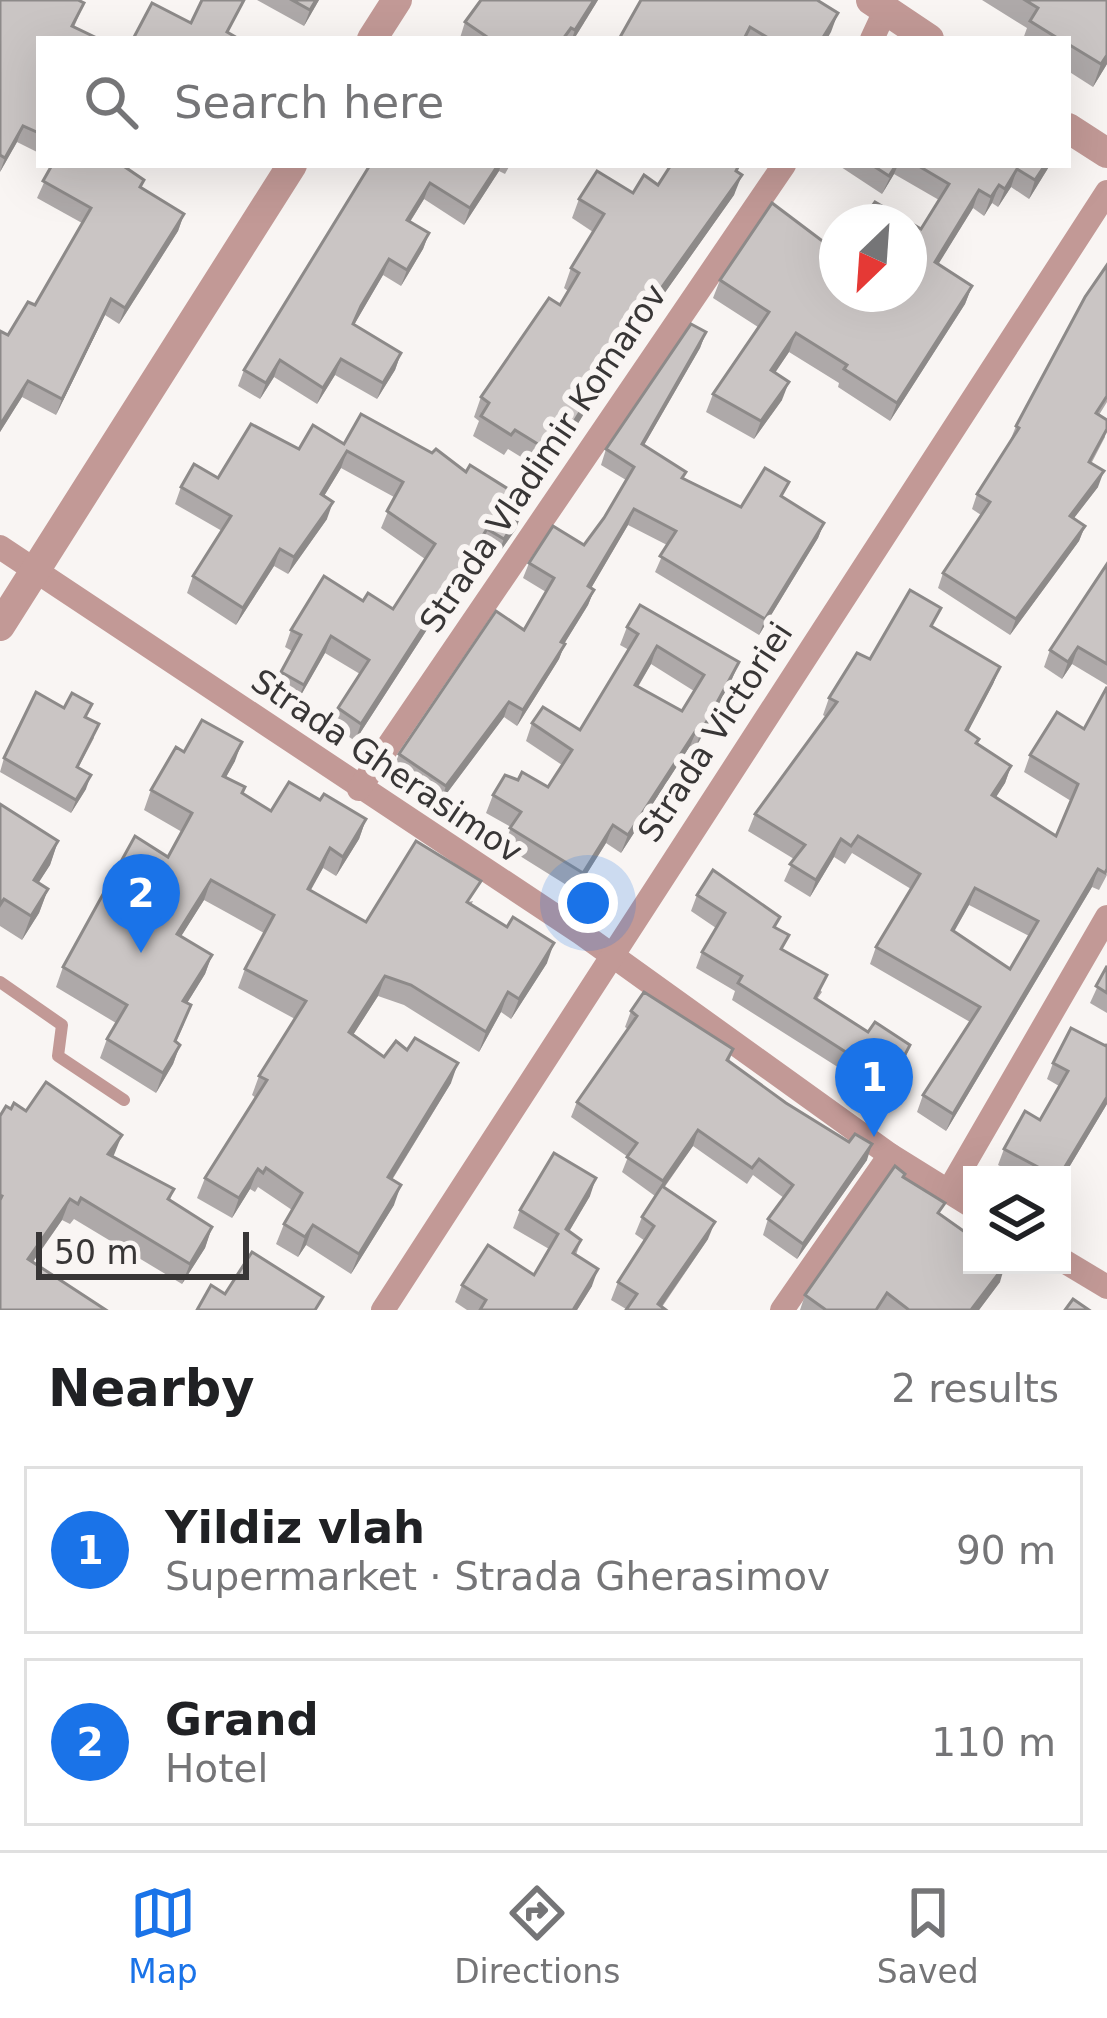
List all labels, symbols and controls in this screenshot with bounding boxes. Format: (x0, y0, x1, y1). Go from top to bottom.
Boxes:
search box (36, 36, 1071, 168)
icon: search (78, 69, 144, 135)
text: Search here (174, 76, 444, 129)
north arrow (819, 204, 927, 312)
street label: Strada Vladimir Komarov (412, 276, 674, 640)
street label: Strada Victoriei (630, 615, 800, 849)
street label: Strada Gherasimov (244, 661, 530, 871)
pin: 2 (102, 854, 180, 953)
your location (558, 873, 618, 933)
pin: 1 (835, 1038, 913, 1137)
map controls (963, 1166, 1071, 1274)
button: layers (963, 1166, 1071, 1274)
scale bar (36, 1226, 249, 1279)
text: 50 m (54, 1233, 139, 1272)
text: Nearby (48, 1359, 255, 1418)
text: 2 results (891, 1366, 1059, 1411)
text: Yildiz vlah (165, 1501, 425, 1554)
text: 1 (76, 1528, 104, 1573)
text: 90 m (956, 1528, 1056, 1573)
text: Supermarket · Strada Gherasimov (165, 1554, 830, 1599)
text: Grand (165, 1693, 319, 1746)
text: 2 (76, 1720, 104, 1765)
text: 110 m (931, 1720, 1056, 1765)
text: Hotel (165, 1746, 268, 1791)
tab: Map (128, 1880, 198, 1991)
tab: Directions (454, 1880, 620, 1991)
tab: Saved (877, 1880, 979, 1991)

